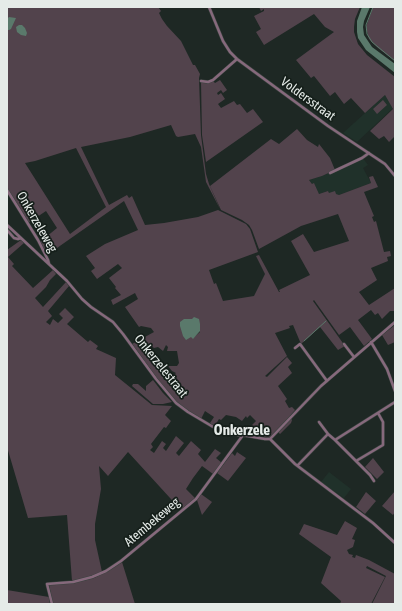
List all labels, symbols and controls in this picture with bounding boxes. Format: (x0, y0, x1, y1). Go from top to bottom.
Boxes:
street label: Voldersstraat (278, 74, 338, 124)
street label: Onkerzeleweg (13, 189, 61, 255)
street label: Onkerzelestraat (131, 331, 191, 401)
district label: Onkerzele (214, 421, 270, 439)
street label: Atembekeweg (121, 494, 183, 550)

